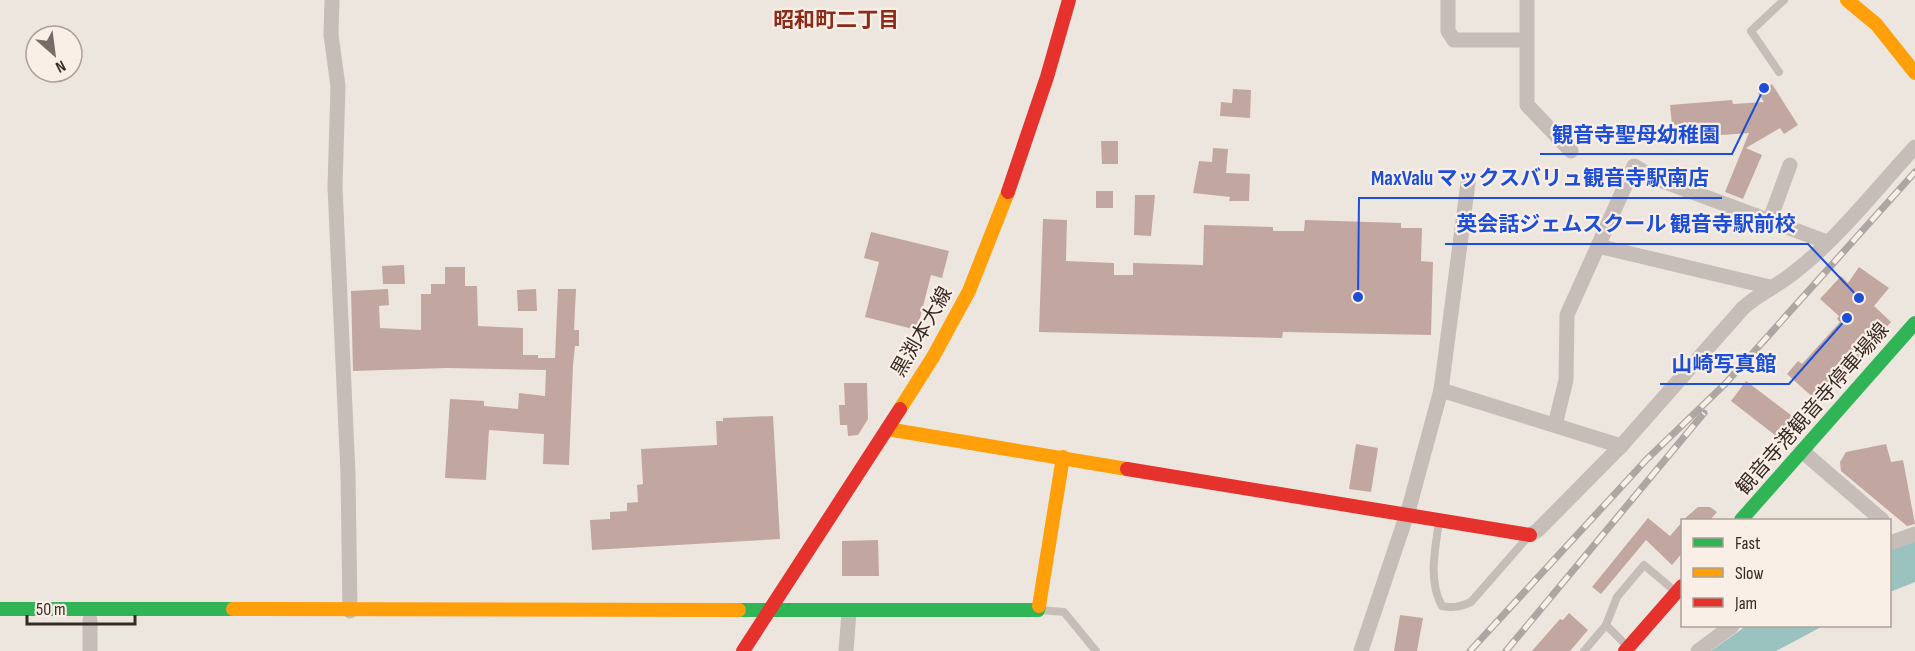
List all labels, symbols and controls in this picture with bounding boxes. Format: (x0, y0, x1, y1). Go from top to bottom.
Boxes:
district label: 昭和町二丁目 (773, 8, 899, 33)
north arrow (24, 24, 84, 84)
text: N (52, 56, 69, 76)
callout: 観音寺聖母幼稚園 (1540, 115, 1732, 154)
text: 観音寺聖母幼稚園 (1552, 123, 1720, 148)
callout: MaxValu マックスバリュ観音寺駅南店 (1359, 159, 1722, 198)
text: MaxValu マックスバリュ観音寺駅南店 (1371, 166, 1709, 191)
callout: 英会話ジェムスクール 観音寺駅前校 (1445, 205, 1808, 244)
text: 英会話ジェムスクール 観音寺駅前校 (1456, 212, 1796, 237)
street label: 黒渕本大線 (887, 283, 957, 381)
street label: 観音寺港観音寺停車場線 (1732, 318, 1894, 500)
callout: 山崎写真館 (1660, 345, 1789, 384)
text: 山崎写真館 (1672, 352, 1777, 377)
legend (1681, 519, 1891, 627)
text: Fast (1735, 533, 1761, 554)
text: Slow (1735, 563, 1764, 584)
scale bar (27, 588, 135, 626)
text: Jam (1734, 593, 1757, 614)
text: 50 m (36, 599, 66, 620)

